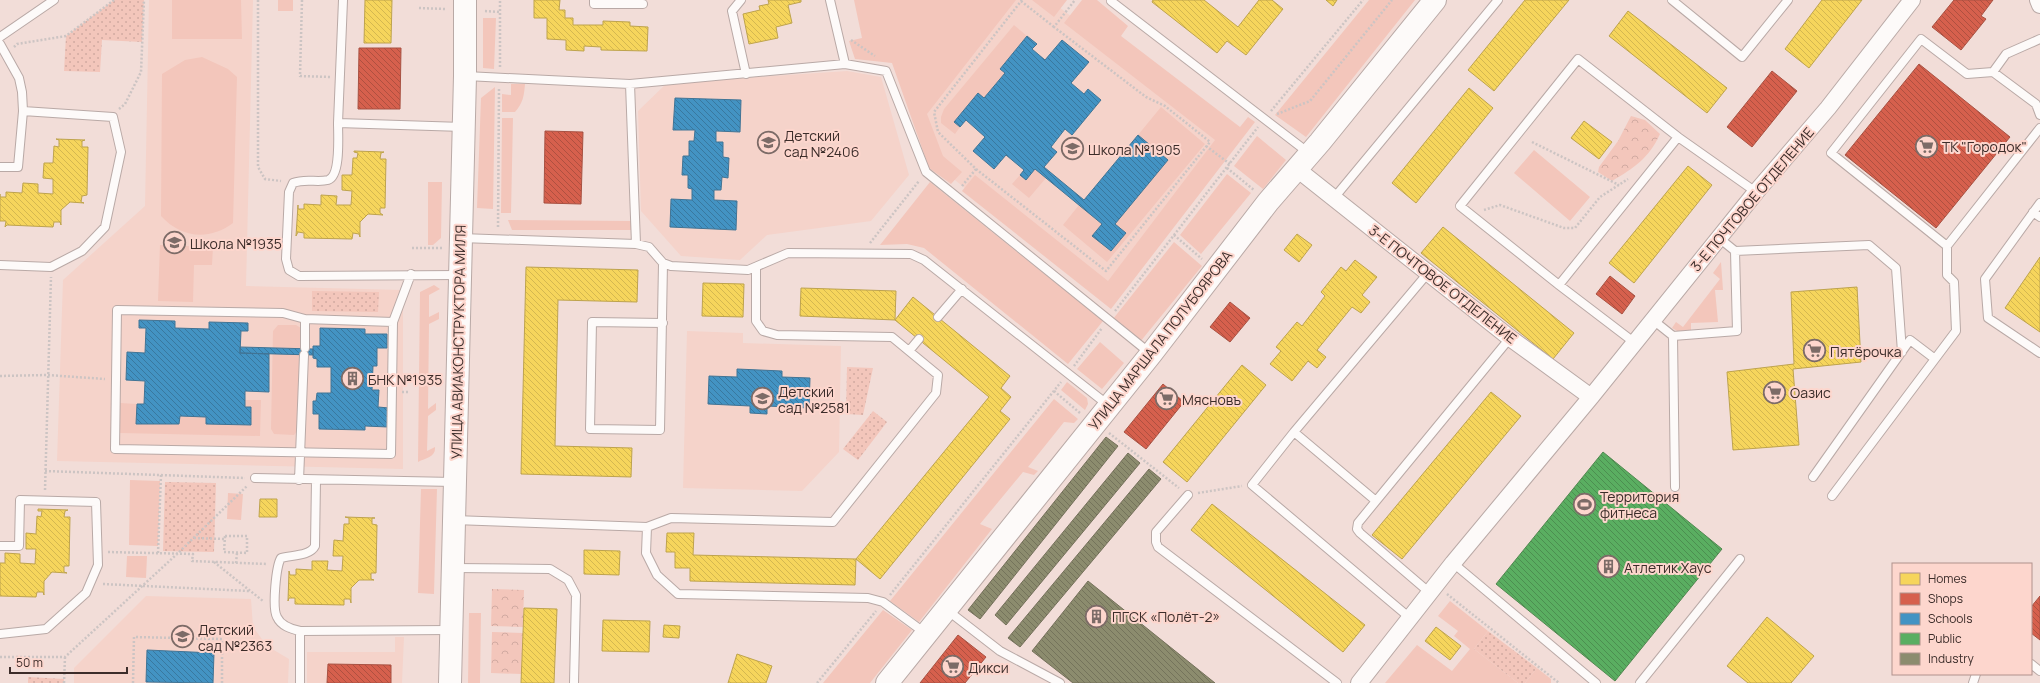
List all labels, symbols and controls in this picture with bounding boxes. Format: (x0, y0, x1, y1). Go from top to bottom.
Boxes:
street label: 3-Е ПОЧТОВОЕ ОТДЕЛЕНИЕ (1686, 123, 1818, 275)
place label: Детский сад №2406 (784, 126, 859, 161)
school or university icon: Детский сад №2406 (756, 130, 782, 156)
supermarket icon: ТК "Городок" (1914, 133, 1940, 159)
school or university icon: Школа №1905 (1059, 136, 1085, 162)
place label: ТК "Городок" (1942, 137, 2027, 156)
place label: Школа №1905 (1088, 140, 1181, 159)
street label: 3-Е ПОЧТОВОЕ ОТДЕЛЕНИЕ (1365, 220, 1521, 348)
street label: УЛИЦА АВИАКОНСТРУКТОРА МИЛЯ (446, 225, 470, 459)
school or university icon: Школа №1935 (162, 230, 188, 256)
place label: Школа №1935 (190, 234, 282, 253)
street label: УЛИЦА МАРШАЛА ПОЛУБОЯРОВА (1084, 246, 1236, 434)
supermarket icon: Пятёрочка (1801, 338, 1827, 364)
place label: Пятёрочка (1830, 342, 1902, 361)
building icon: БНК №1935 (339, 366, 365, 392)
place label: БНК №1935 (368, 370, 442, 389)
supermarket icon: Оазис (1761, 379, 1787, 405)
place label: Детский сад №2581 (778, 382, 850, 417)
place label: Оазис (1790, 383, 1831, 402)
school or university icon: Детский сад №2581 (750, 386, 776, 412)
supermarket icon: Мясновъ (1154, 386, 1180, 412)
place label: Мясновъ (1182, 390, 1241, 409)
place label: Территория фитнеса (1600, 487, 1679, 522)
sports icon: Территория фитнеса (1572, 491, 1598, 517)
building icon: Атлетик Хаус (1596, 554, 1622, 580)
place label: Атлетик Хаус (1624, 558, 1712, 577)
legend (1892, 563, 2032, 675)
text: Homes (1928, 570, 1967, 587)
text: Shops (1928, 590, 1963, 607)
building icon: ПГСК «Полёт-2» (1083, 603, 1109, 629)
place label: ПГСК «Полёт-2» (1112, 607, 1220, 626)
text: Schools (1928, 610, 1972, 627)
place label: Детский сад №2363 (198, 620, 272, 655)
school or university icon: Детский сад №2363 (170, 624, 196, 650)
text: Public (1928, 630, 1962, 647)
scale bar (10, 649, 127, 675)
text: Industry (1928, 650, 1974, 667)
text: 50 m (16, 654, 43, 671)
supermarket icon: Дикси (940, 654, 966, 680)
place label: Дикси (968, 658, 1009, 677)

